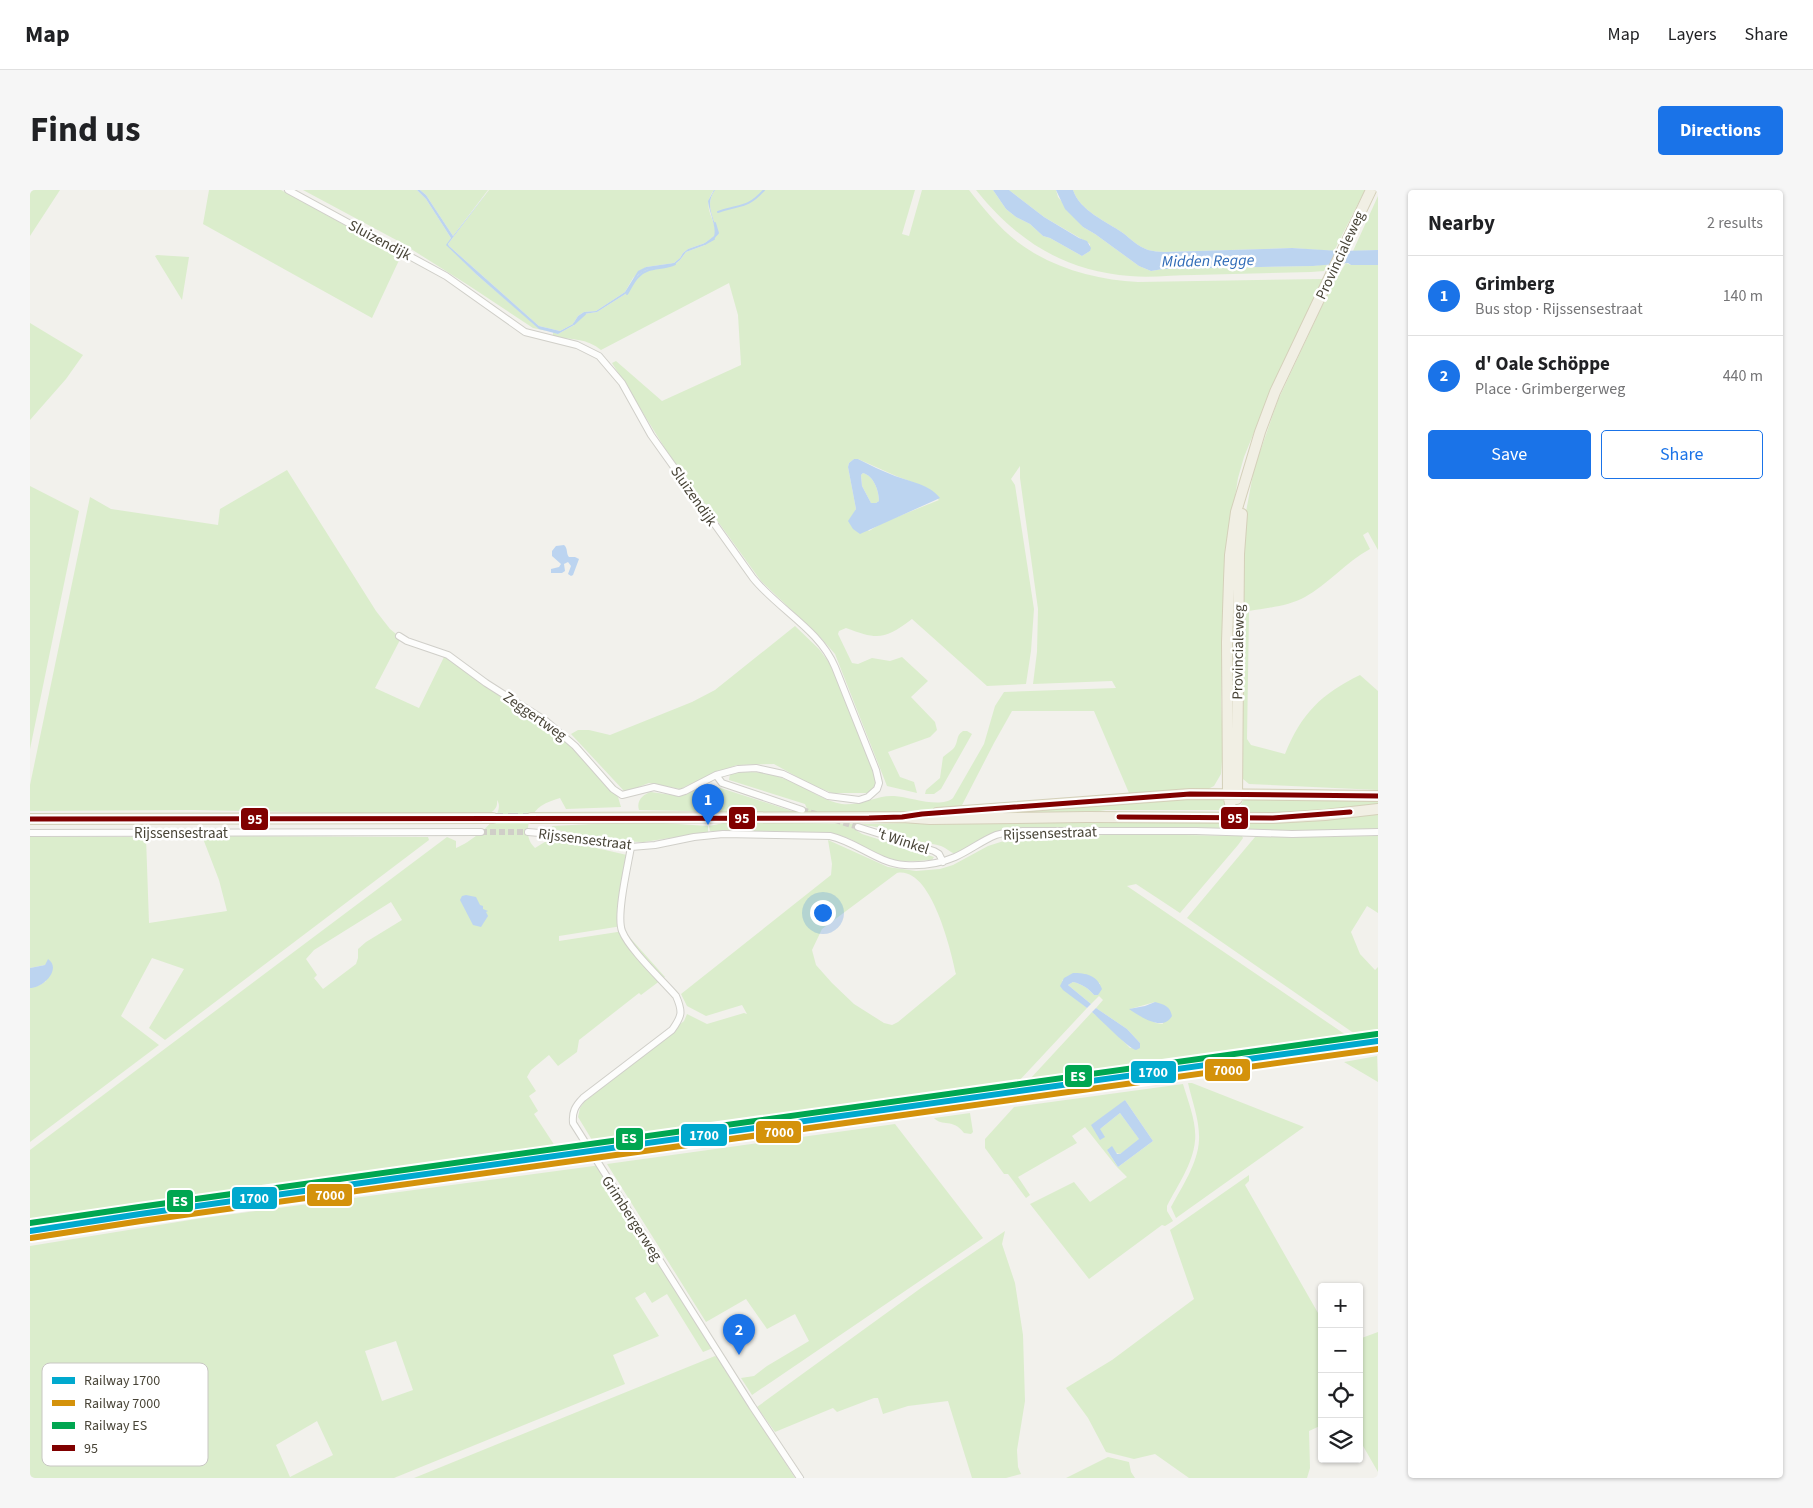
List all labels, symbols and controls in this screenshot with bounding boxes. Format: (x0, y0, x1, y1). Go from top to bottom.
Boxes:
text: Map (25, 17, 70, 52)
text: Map (1608, 22, 1640, 47)
text: Layers (1668, 22, 1717, 47)
text: Share (1745, 22, 1788, 47)
text: Find us (30, 105, 140, 155)
button: Directions (1658, 106, 1783, 155)
street label: Provincialeweg (1311, 207, 1370, 303)
text: Nearby (1428, 208, 1495, 238)
text: 2 results (1707, 212, 1763, 234)
street label: Sluizendijk (345, 215, 416, 266)
water label: Midden Regge (1162, 249, 1255, 273)
text: Grimberg (1475, 271, 1554, 298)
text: 1 (1440, 285, 1448, 307)
text: 140 m (1723, 285, 1763, 307)
text: Bus stop · Rijssensestraat (1475, 298, 1643, 320)
text: d' Oale Schöppe (1475, 351, 1610, 378)
text: 2 (1440, 365, 1448, 387)
text: 440 m (1723, 365, 1763, 387)
text: Place · Grimbergerweg (1475, 378, 1625, 400)
button: Save (1428, 430, 1591, 479)
button: Share (1601, 430, 1763, 479)
street label: Sluizendijk (665, 462, 722, 531)
street label: Provincialeweg (1227, 604, 1250, 700)
street label: Zeggertweg (499, 687, 571, 746)
pin: 1 (692, 784, 724, 825)
line badge: 95 (728, 806, 756, 830)
line badge: 95 (1220, 806, 1249, 830)
line badge: 95 (240, 807, 269, 831)
text: 95 (735, 809, 749, 829)
text: 95 (1228, 809, 1242, 829)
text: 95 (248, 810, 262, 830)
street label: Rijssensestraat (1003, 821, 1097, 846)
street label: Rijssensestraat (134, 823, 228, 844)
street label: Rijssensestraat (537, 823, 633, 856)
street label: 't Winkel (874, 823, 932, 860)
your location (810, 900, 836, 926)
line badge: 7000 (1204, 1058, 1251, 1082)
line badge: 1700 (1130, 1060, 1177, 1084)
text: 7000 (1213, 1061, 1243, 1081)
text: 1700 (1138, 1063, 1168, 1083)
line badge: ES (1064, 1064, 1093, 1088)
text: ES (1070, 1067, 1086, 1087)
line badge: 7000 (755, 1120, 802, 1144)
line badge: 1700 (680, 1123, 728, 1147)
text: 7000 (764, 1123, 794, 1143)
text: 1700 (689, 1126, 719, 1146)
line badge: ES (615, 1127, 644, 1151)
text: ES (621, 1129, 637, 1149)
street label: Grimbergerweg (596, 1172, 667, 1265)
line badge: 7000 (306, 1183, 353, 1207)
line badge: 1700 (231, 1186, 278, 1210)
text: 7000 (315, 1186, 345, 1206)
line badge: ES (166, 1189, 194, 1213)
text: 1700 (239, 1189, 269, 1209)
text: ES (172, 1192, 188, 1212)
map controls (1318, 1283, 1363, 1463)
button: + (1318, 1283, 1363, 1328)
pin: 2 (723, 1314, 755, 1355)
button: − (1318, 1328, 1363, 1373)
legend (42, 1363, 208, 1466)
text: Railway 1700 (84, 1371, 160, 1391)
button: locate (1318, 1373, 1363, 1418)
text: Railway 7000 (84, 1394, 160, 1414)
text: Railway ES (84, 1416, 147, 1436)
button: layers (1318, 1418, 1363, 1463)
text: 95 (84, 1439, 98, 1459)

